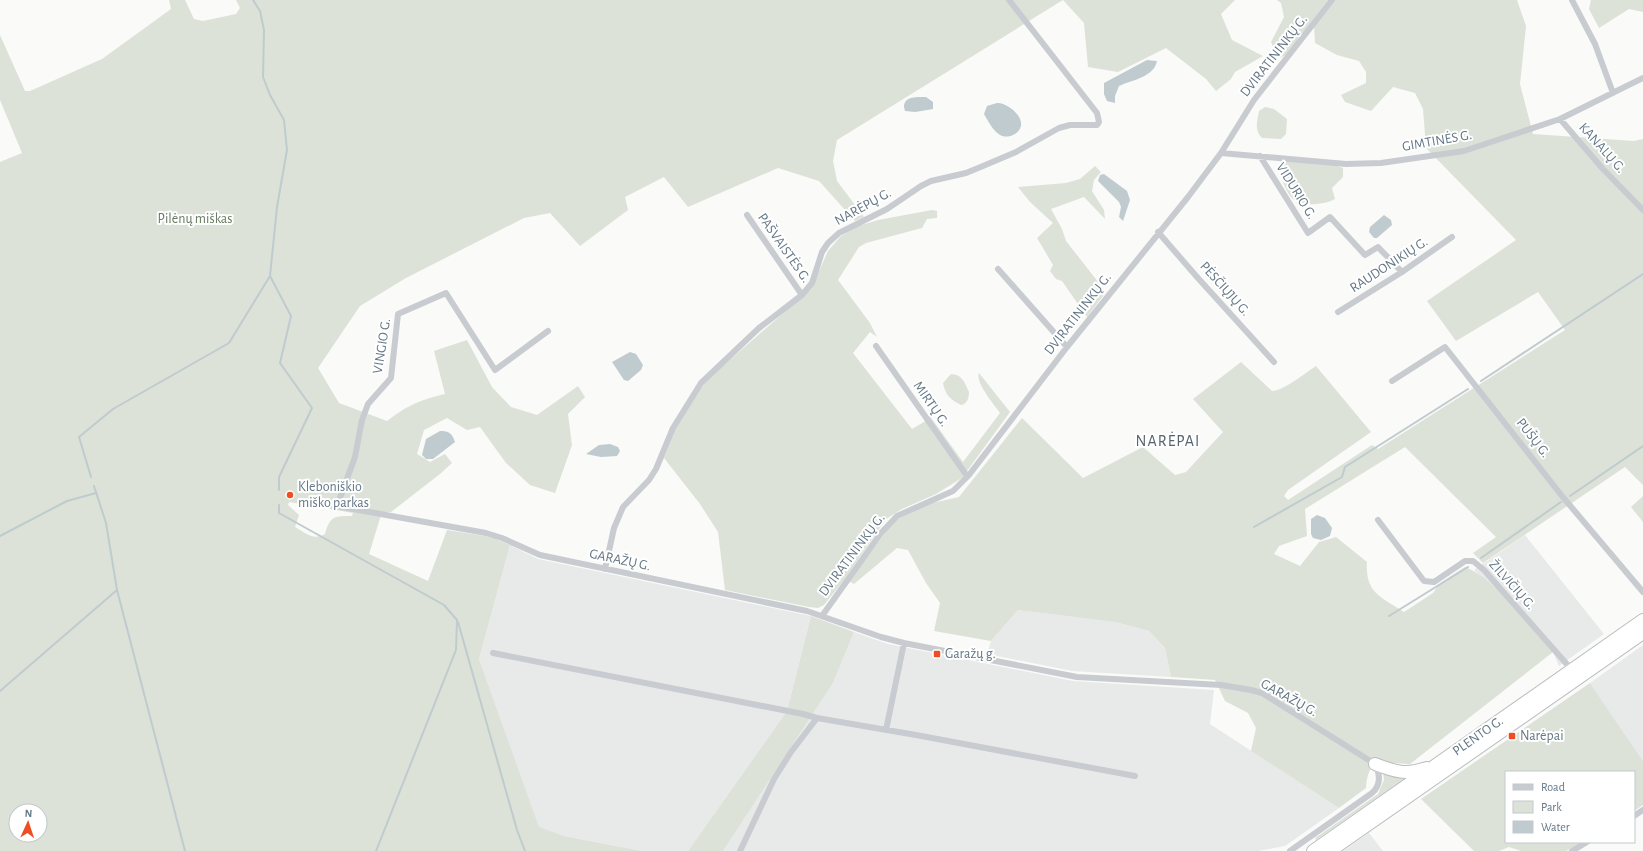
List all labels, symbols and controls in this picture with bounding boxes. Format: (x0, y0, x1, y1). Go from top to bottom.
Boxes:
street label: DVIRATININKŲ G. (1238, 13, 1310, 99)
street label: KANALŲ G. (1576, 120, 1628, 176)
street label: GIMTINĖS G. (1400, 125, 1473, 154)
street label: VIDURIO G. (1273, 160, 1319, 222)
street label: NARĖPŲ G. (831, 183, 894, 228)
street label: PAŠVAISTĖS G. (755, 209, 815, 285)
park label: Pilėnų miškas (158, 212, 232, 226)
street label: RAUDONIKIŲ G. (1348, 235, 1430, 295)
street label: PĖSČIŲJŲ G. (1197, 257, 1255, 319)
street label: DVIRATININKŲ G. (1042, 271, 1114, 357)
street label: VINGIO G. (371, 317, 393, 375)
street label: MIRTŲ G. (910, 379, 952, 429)
street label: PUŠŲ G. (1514, 415, 1554, 460)
district label: NARĖPAI (1136, 431, 1200, 449)
place label: Kleboniškio miško parkas (298, 480, 369, 510)
marker: Kleboniškio miško parkas (285, 490, 295, 500)
street label: DVIRATININKŲ G. (817, 511, 887, 599)
street label: GARAŽŲ G. (588, 545, 652, 573)
street label: ŽILVIČIŲ G. (1486, 556, 1539, 612)
place label: Garažų g. (945, 647, 996, 661)
marker: Garažų g. (932, 649, 942, 659)
street label: GARAŽŲ G. (1258, 675, 1321, 719)
street label: PLENTO G. (1450, 714, 1506, 758)
place label: Narėpai (1520, 729, 1564, 743)
marker: Narėpai (1507, 731, 1517, 741)
legend (1505, 771, 1635, 843)
text: Road (1541, 781, 1565, 793)
text: Park (1541, 801, 1562, 813)
north arrow (8, 803, 48, 843)
text: N (24, 808, 33, 819)
text: Water (1541, 821, 1570, 833)

